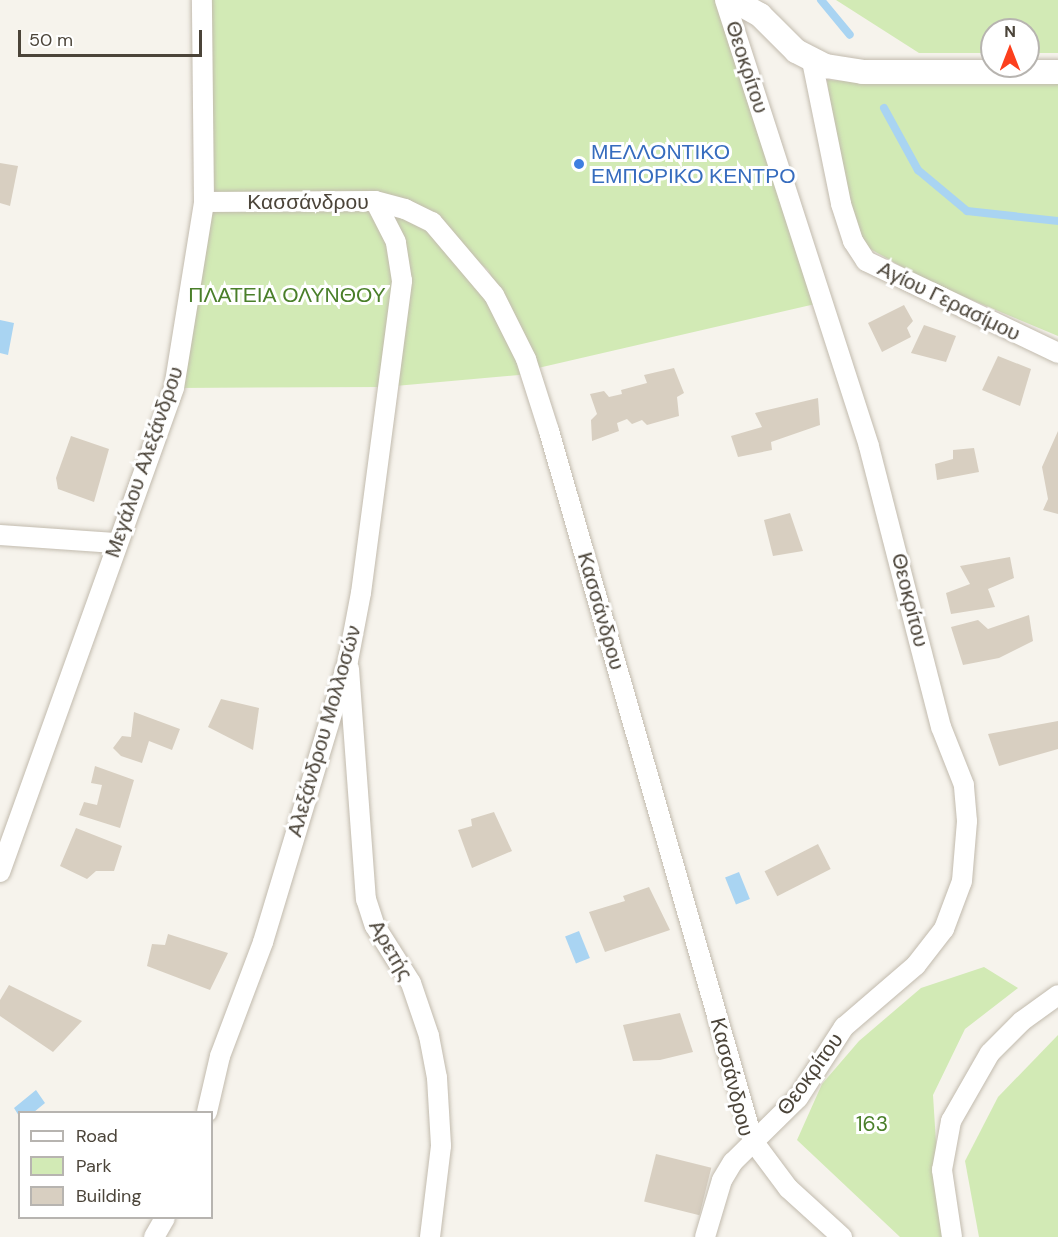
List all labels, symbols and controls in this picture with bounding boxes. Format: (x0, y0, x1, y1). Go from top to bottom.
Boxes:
scale bar (21, 18, 206, 56)
street label: Θεοκρίτου (720, 18, 774, 116)
north arrow (980, 18, 1040, 78)
text: N (1004, 21, 1016, 42)
text: 50 m (29, 28, 73, 52)
place label: ΜΕΛΛΟΝΤΙΚΟ ΕΜΠΟΡΙΚΟ ΚΕΝΤΡΟ (591, 139, 795, 189)
marker: ΜΕΛΛΟΝΤΙΚΟ ΕΜΠΟΡΙΚΟ ΚΕΝΤΡΟ (572, 157, 586, 171)
street label: Κασσάνδρου (247, 189, 369, 215)
street label: Αγίου Γερασίμου (874, 256, 1024, 346)
park label: ΠΛΑΤΕΙΑ ΟΛΥΝΘΟΥ (188, 282, 386, 308)
street label: Μεγάλου Αλεξάνδρου (99, 363, 189, 561)
street label: Κασσάνδρου (572, 549, 630, 673)
street label: Θεοκρίτου (886, 551, 934, 649)
street label: Αλεξάνδρου Μολλοσών (282, 622, 366, 840)
street label: Αρετής (364, 915, 418, 985)
street label: Κασσάνδρου (705, 1015, 759, 1139)
street label: Θεοκρίτου (772, 1028, 848, 1120)
legend (18, 1111, 213, 1219)
park label: 163 (856, 1111, 888, 1137)
text: Road (76, 1124, 118, 1148)
text: Park (76, 1154, 112, 1178)
text: Building (76, 1184, 141, 1208)

